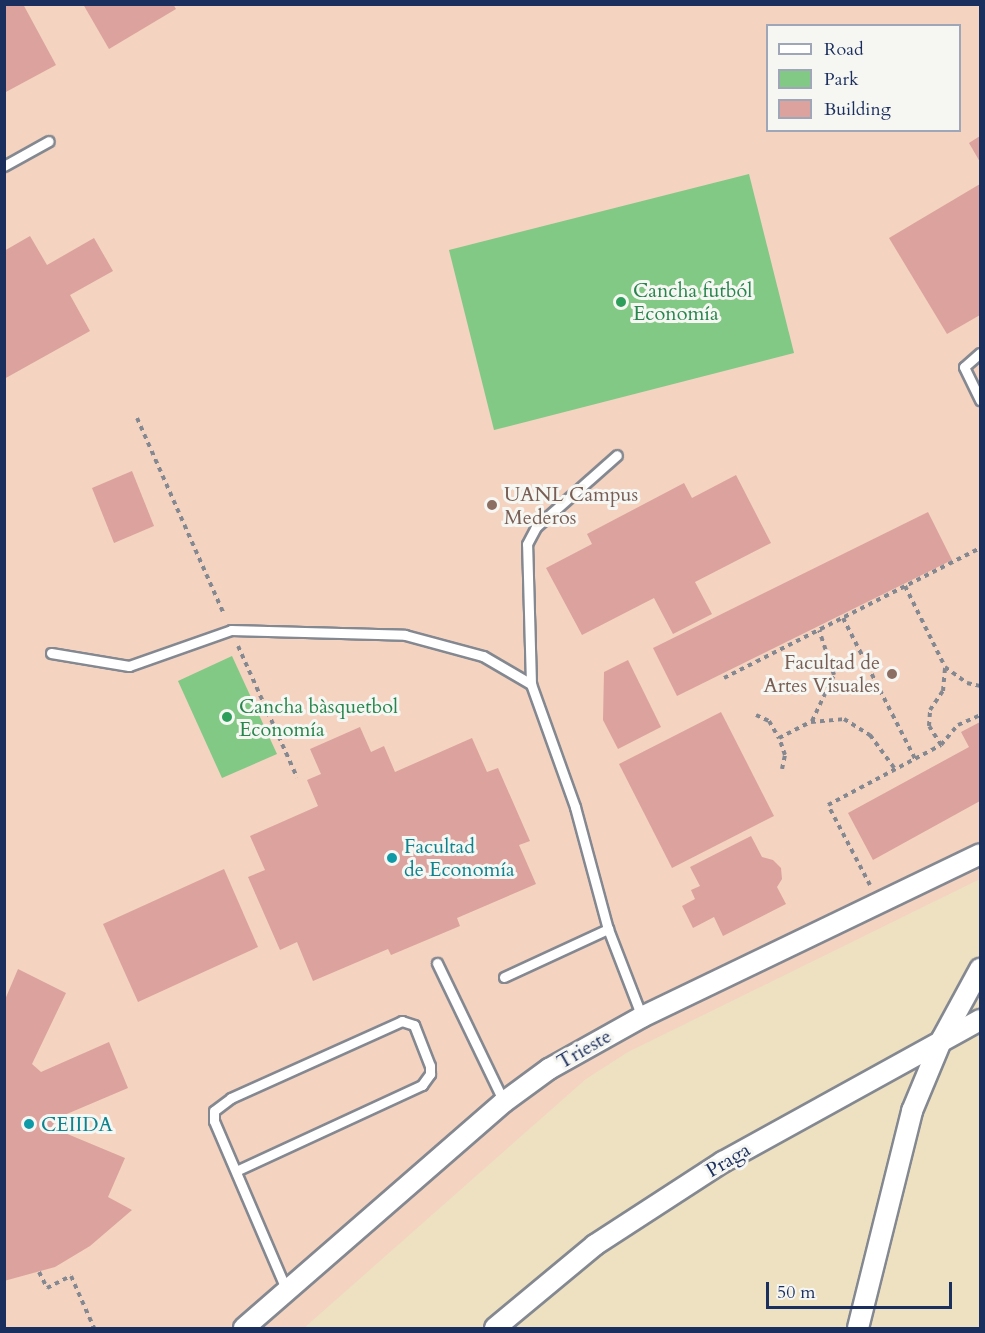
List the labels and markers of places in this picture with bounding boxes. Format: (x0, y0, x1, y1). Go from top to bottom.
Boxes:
place label: Cancha futból Economía (633, 278, 752, 325)
marker: Cancha futból Economía (614, 295, 628, 309)
place label: UANL Campus Mederos (504, 482, 638, 529)
marker: UANL Campus Mederos (485, 498, 499, 512)
place label: Facultad de Artes Visuales (764, 650, 880, 697)
marker: Facultad de Artes Visuales (885, 667, 899, 681)
place label: Cancha bàsquetbol Economía (239, 694, 398, 741)
marker: Cancha bàsquetbol Economía (220, 710, 234, 724)
place label: Facultad de Economía (404, 834, 515, 881)
marker: Facultad de Economía (385, 851, 399, 865)
place label: CEIIDA (41, 1112, 113, 1136)
marker: CEIIDA (22, 1117, 36, 1131)

